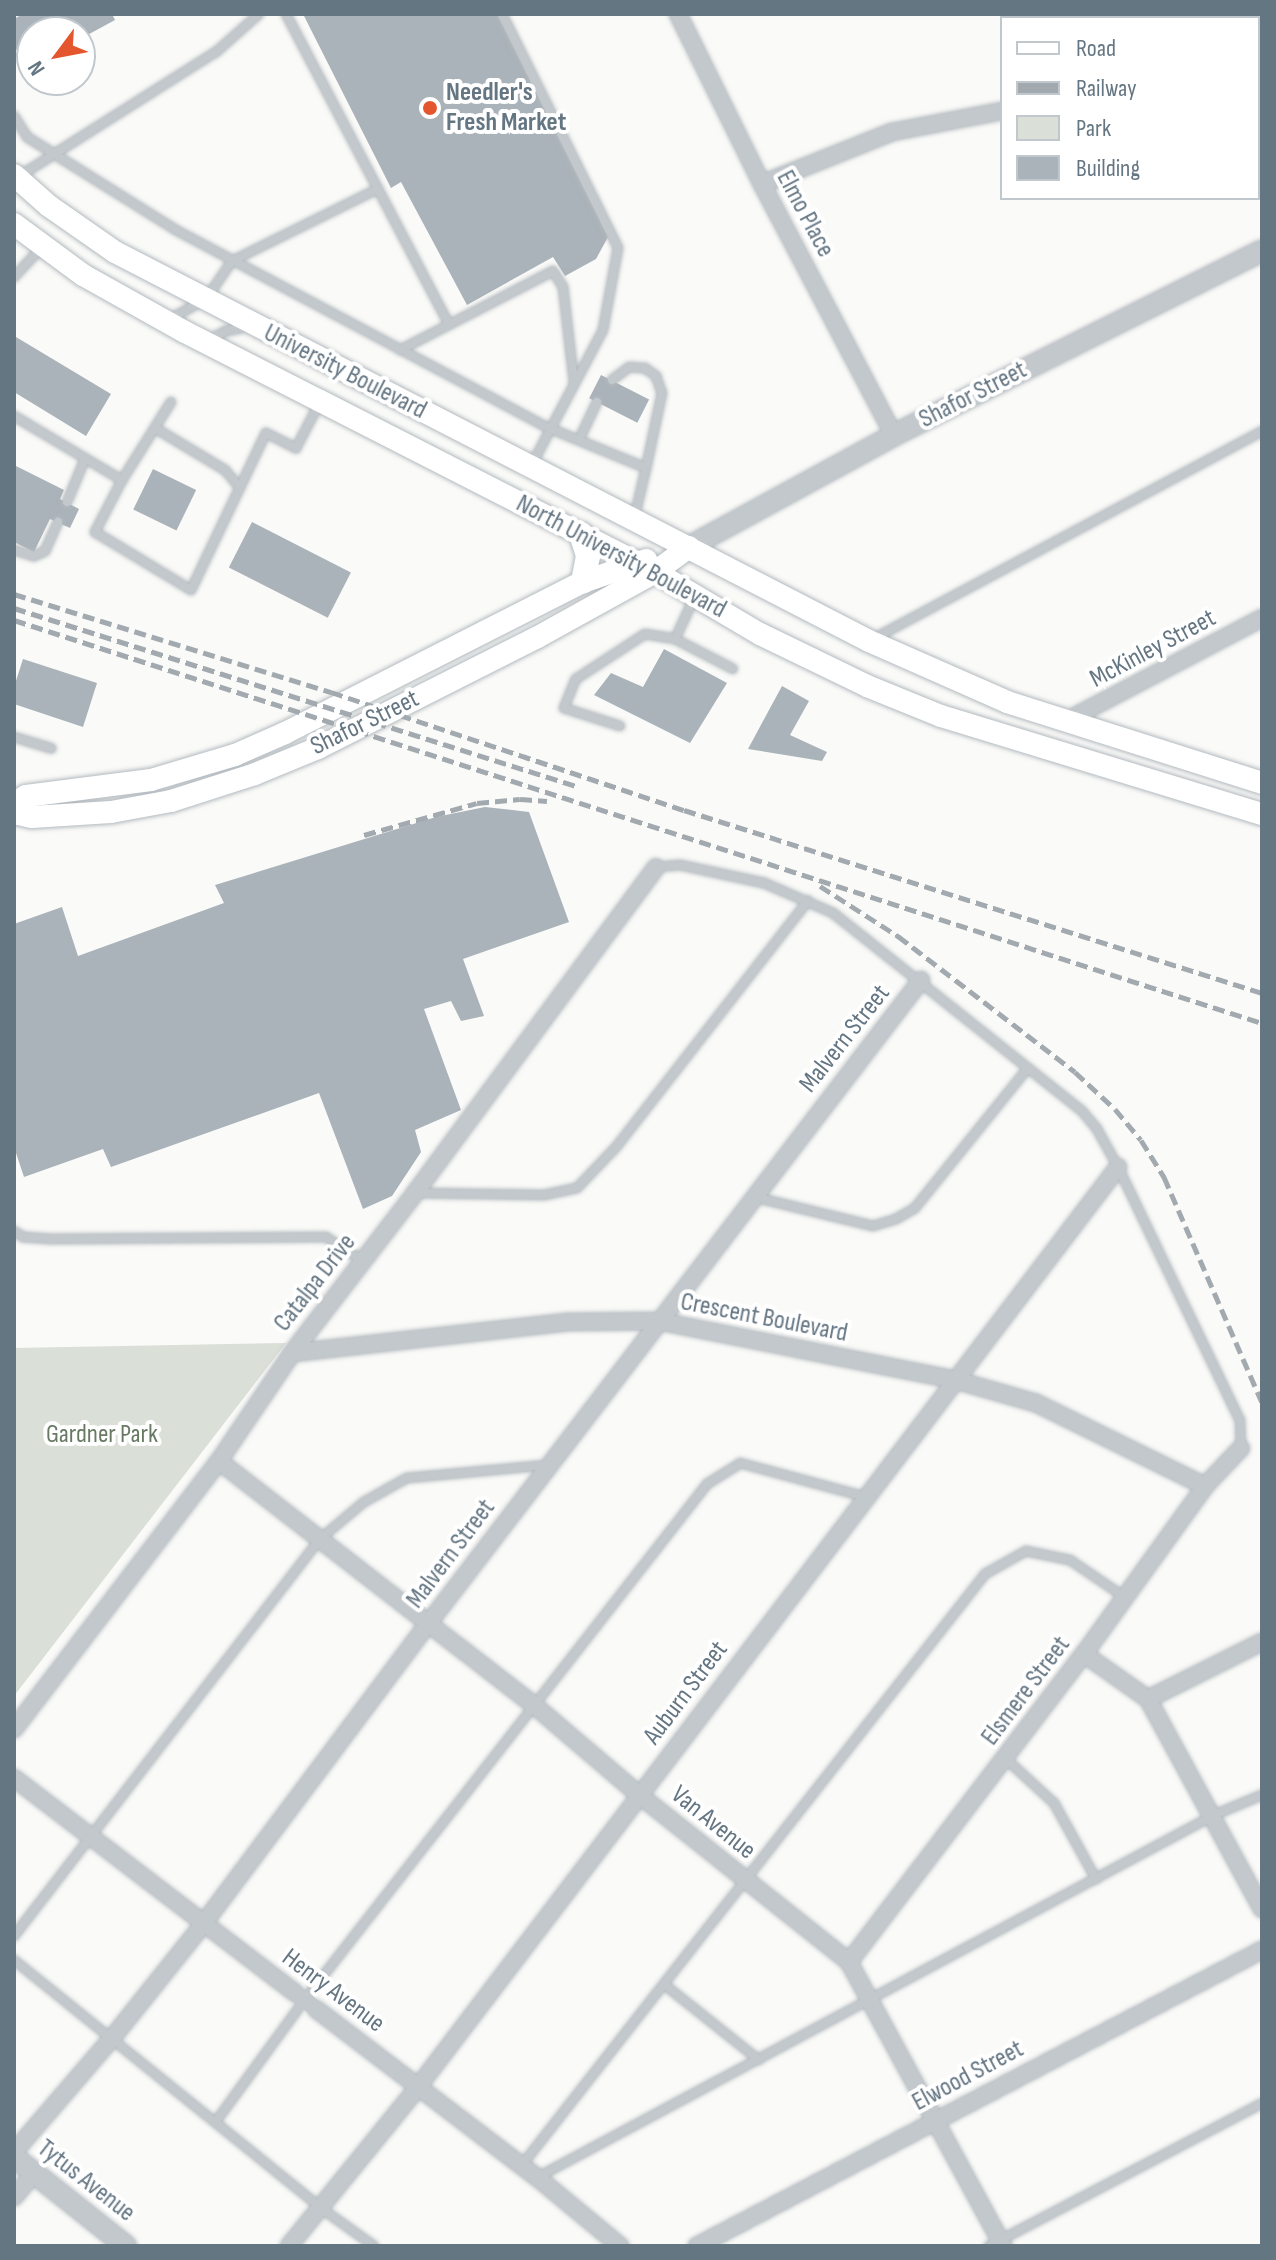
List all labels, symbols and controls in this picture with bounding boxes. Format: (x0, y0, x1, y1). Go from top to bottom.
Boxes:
north arrow (16, 16, 96, 96)
legend (1000, 16, 1260, 200)
text: Road (1076, 34, 1116, 63)
text: N (22, 56, 51, 80)
text: Railway (1076, 74, 1136, 103)
place label: Needler's Fresh Market (446, 77, 566, 138)
marker: Needler's Fresh Market (421, 99, 439, 117)
text: Park (1076, 114, 1111, 143)
text: Building (1076, 154, 1140, 183)
street label: Elmo Place (769, 165, 841, 263)
street label: University Boulevard (258, 318, 432, 426)
street label: Shafor Street (914, 355, 1032, 435)
street label: North University Boulevard (511, 488, 731, 626)
street label: McKinley Street (1085, 603, 1221, 695)
street label: Shafor Street (306, 683, 424, 763)
street label: Malvern Street (793, 979, 897, 1099)
street label: Catalpa Drive (267, 1228, 363, 1338)
street label: Crescent Boulevard (678, 1287, 850, 1349)
park label: Gardner Park (46, 1419, 158, 1451)
street label: Malvern Street (400, 1493, 502, 1615)
street label: Elsmere Street (975, 1630, 1077, 1752)
street label: Auburn Street (637, 1635, 735, 1751)
street label: Van Avenue (664, 1779, 762, 1867)
street label: Henry Avenue (276, 1942, 390, 2040)
street label: Elwood Street (907, 2034, 1029, 2118)
street label: Tytus Avenue (31, 2133, 141, 2229)

